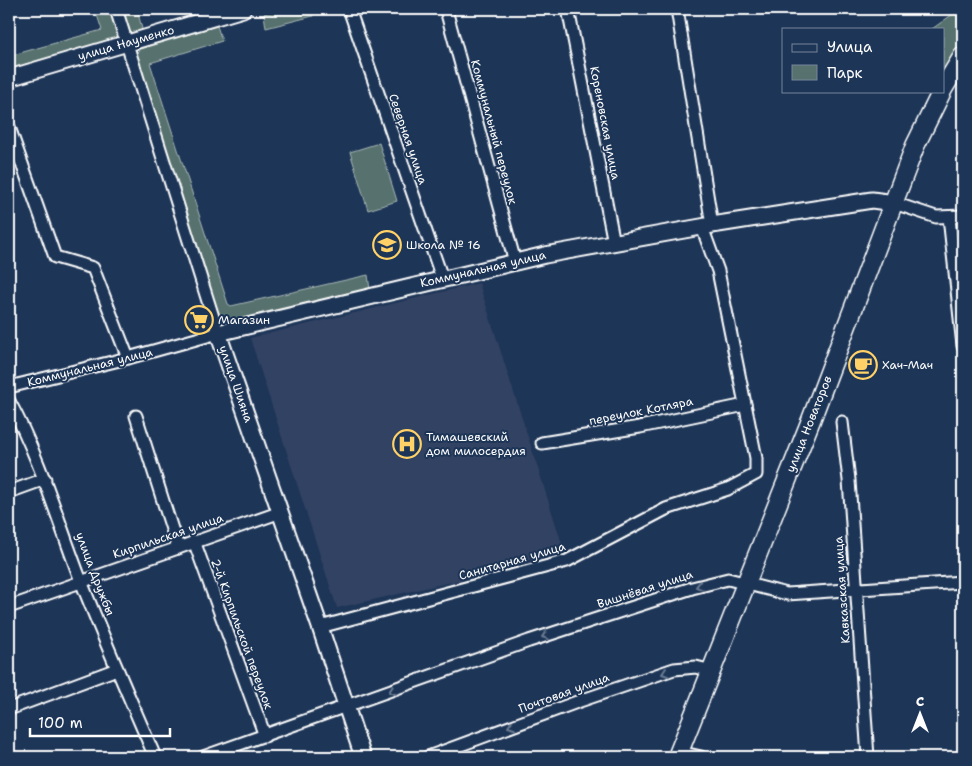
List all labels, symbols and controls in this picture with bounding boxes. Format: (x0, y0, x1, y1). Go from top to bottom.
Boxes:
street label: улица Науменко (76, 22, 176, 64)
legend (782, 28, 944, 92)
text: Улица (827, 37, 873, 57)
street label: Коммунальный переулок (467, 58, 521, 207)
text: Парк (827, 63, 863, 83)
street label: Кореновская улица (586, 65, 624, 182)
street label: Северная улица (385, 91, 431, 187)
school or university icon: Школа № 16 (372, 230, 402, 260)
place label: Школа № 16 (406, 237, 481, 253)
street label: Коммунальная улица (419, 247, 548, 291)
supermarket icon: Магазин (184, 305, 214, 335)
place label: Магазин (218, 312, 270, 328)
street label: улица Шияна (215, 343, 257, 425)
street label: Коммунальная улица (26, 344, 155, 390)
cafe icon: Хач-Мач (848, 350, 878, 380)
place label: Хач-Мач (882, 357, 933, 373)
street label: улица Новаторов (782, 373, 836, 475)
street label: переулок Котляра (588, 393, 695, 429)
hospital icon: Тимашевский дом милосердия (392, 429, 422, 459)
place label: Тимашевский дом милосердия (426, 429, 526, 459)
street label: Кирпильская улица (111, 509, 226, 562)
street label: улица Дружбы (72, 530, 118, 618)
street label: Кавказская улица (830, 535, 854, 644)
street label: Санитарная улица (457, 538, 568, 584)
street label: 2-й Кирпильской переулок (207, 557, 277, 712)
street label: Вишнёвая улица (595, 566, 695, 612)
one-way arrow (695, 580, 704, 591)
one-way arrow (541, 630, 549, 640)
one-way arrow (661, 667, 669, 677)
street label: Почтовая улица (516, 669, 612, 717)
one-way arrow (388, 685, 397, 695)
north arrow (894, 688, 944, 738)
text: С (916, 692, 924, 710)
scale bar (30, 706, 170, 738)
text: 100 m (38, 713, 83, 733)
one-way arrow (507, 720, 516, 730)

